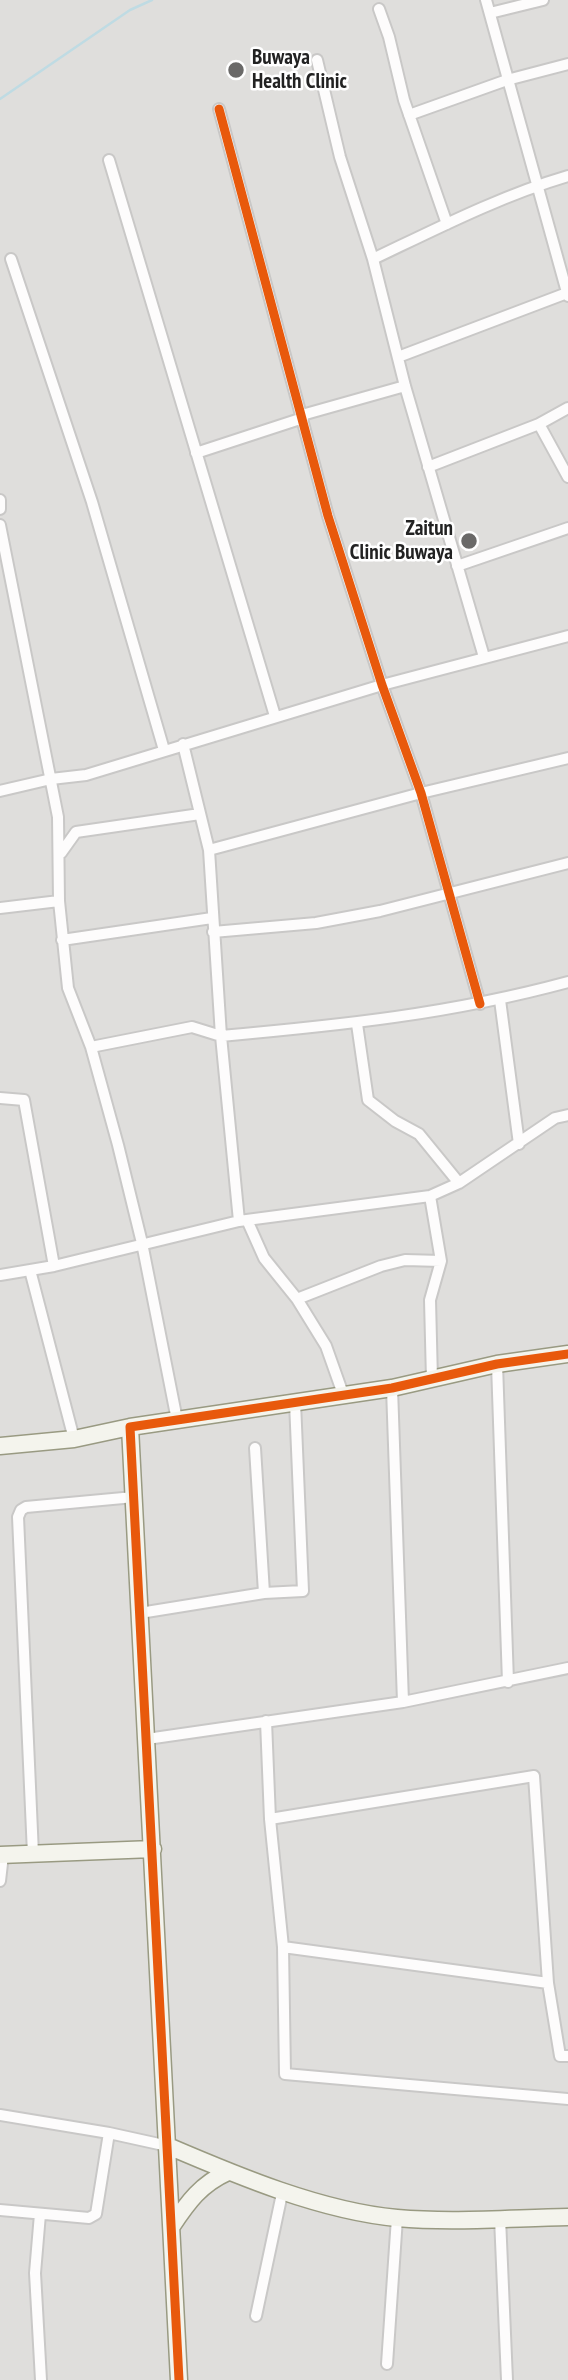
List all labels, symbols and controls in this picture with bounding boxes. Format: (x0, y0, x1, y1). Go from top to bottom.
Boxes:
place label: Buwaya Health Clinic (252, 45, 347, 95)
marker: Buwaya Health Clinic (226, 60, 246, 80)
place label: Zaitun Clinic Buwaya (350, 516, 453, 566)
marker: Zaitun Clinic Buwaya (459, 531, 479, 551)

